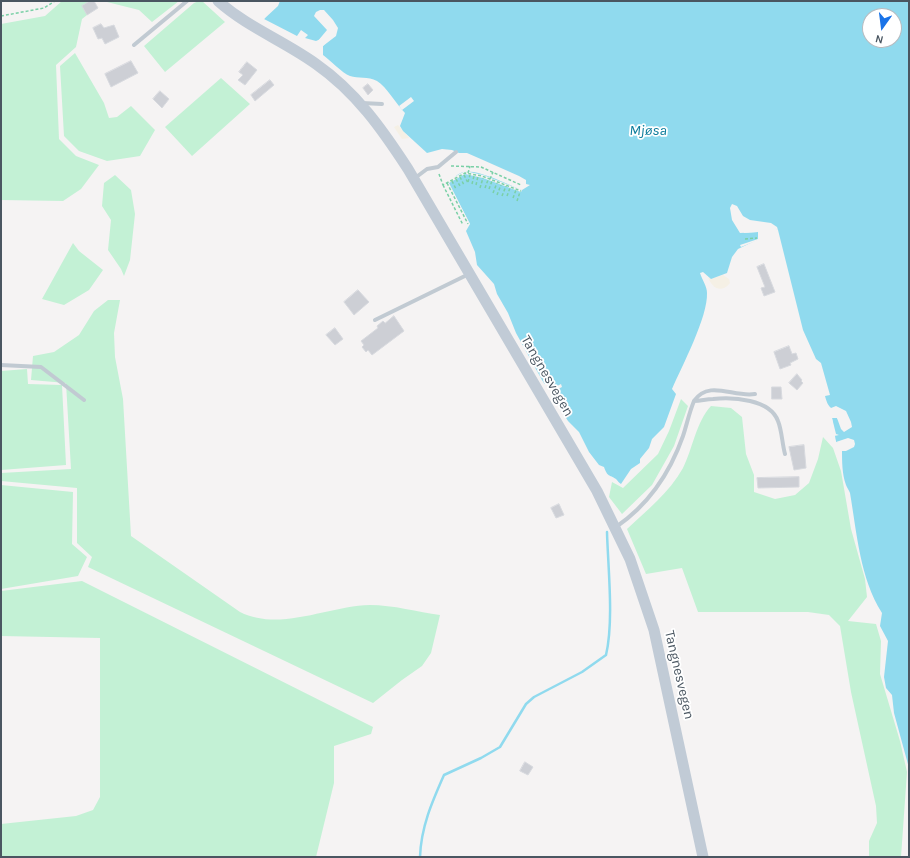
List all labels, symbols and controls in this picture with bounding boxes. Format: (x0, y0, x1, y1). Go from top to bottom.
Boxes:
north arrow (862, 8, 902, 48)
text: N (874, 32, 885, 46)
water label: Mjøsa (629, 122, 667, 140)
street label: Tangnesvegen (517, 333, 577, 419)
street label: Tangnesvegen (661, 629, 697, 721)

